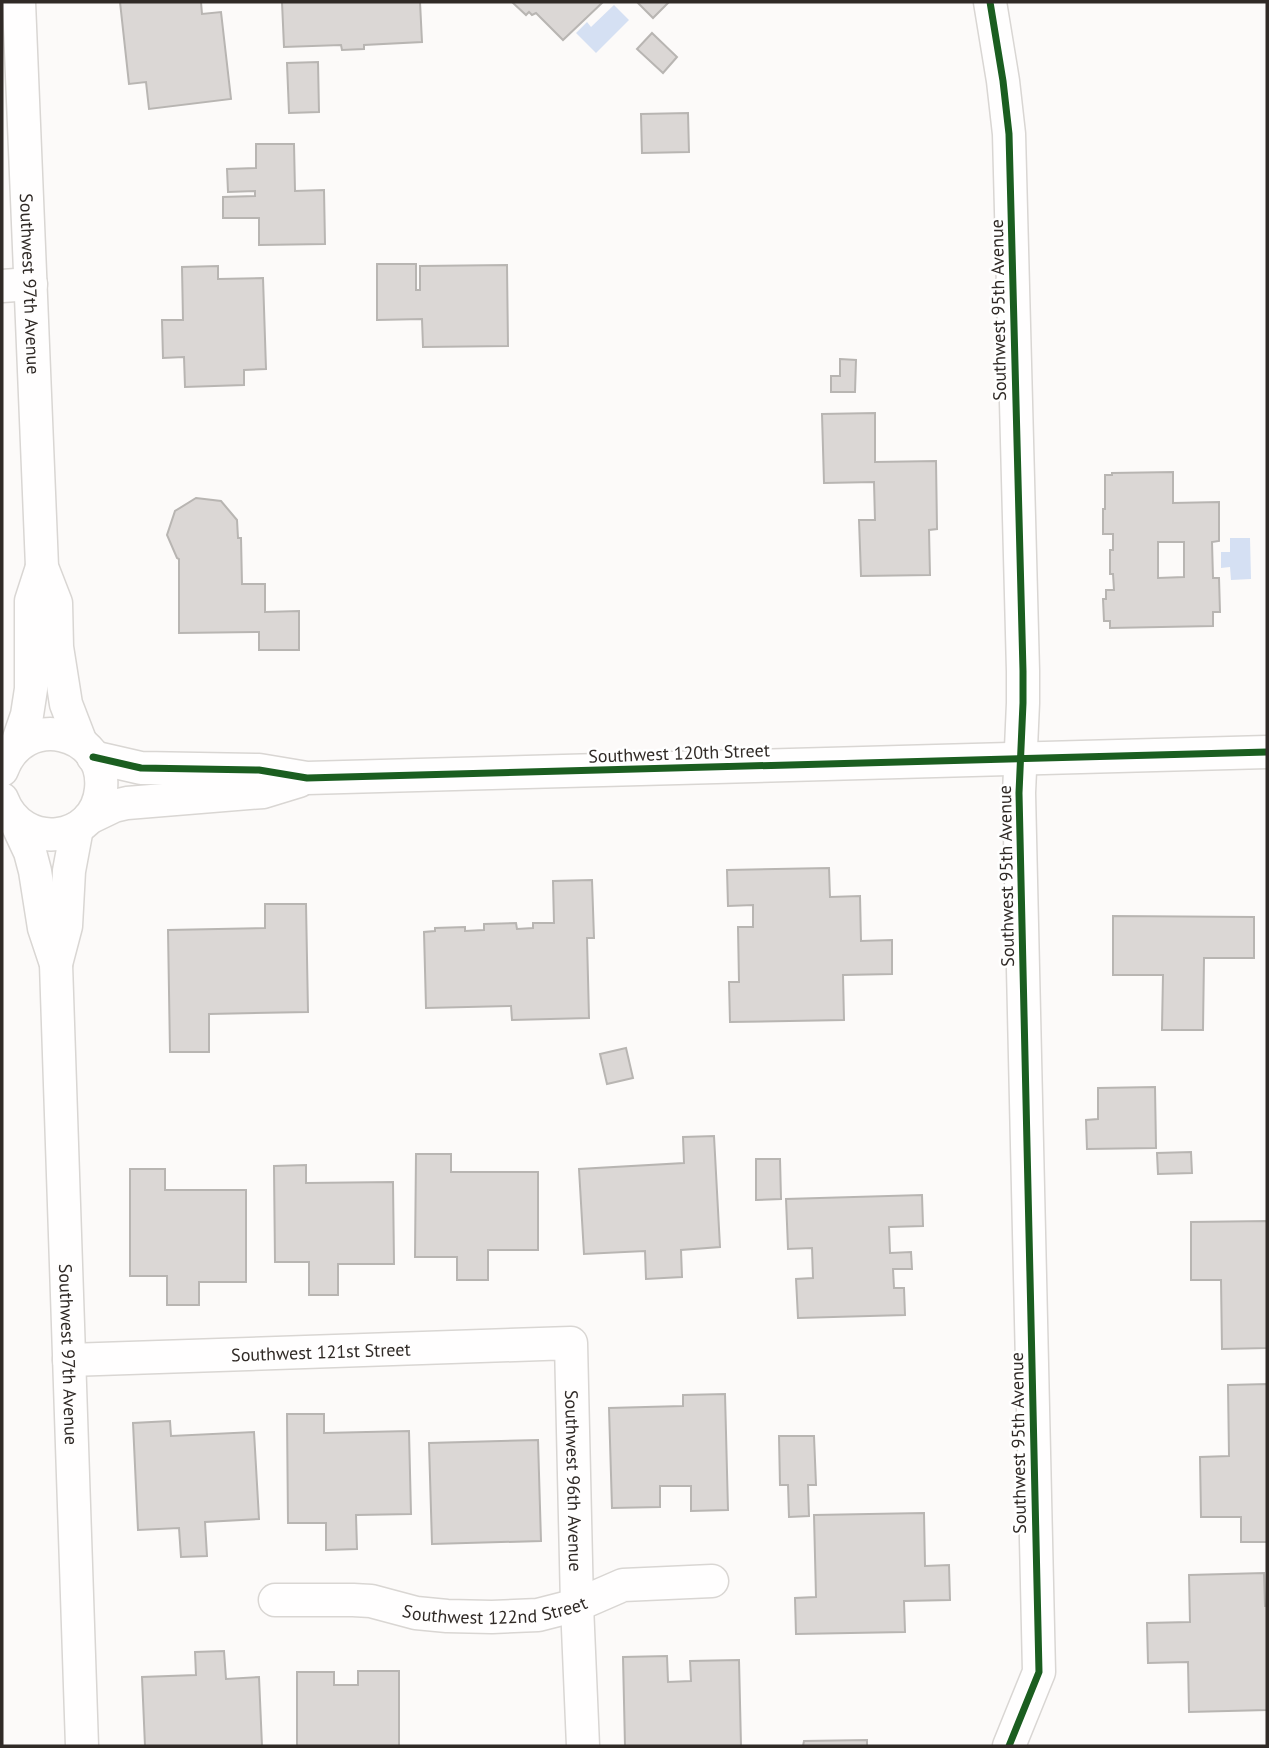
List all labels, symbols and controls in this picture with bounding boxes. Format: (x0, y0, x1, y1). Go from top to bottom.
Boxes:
street label: Southwest 97th Avenue (15, 193, 46, 375)
street label: Southwest 95th Avenue (985, 219, 1011, 401)
street label: Southwest 120th Street (588, 738, 770, 768)
street label: Southwest 95th Avenue (993, 785, 1019, 967)
street label: Southwest 97th Avenue (54, 1263, 83, 1445)
street label: Southwest 121st Street (231, 1337, 411, 1366)
street label: Southwest 95th Avenue (1005, 1352, 1031, 1534)
street label: Southwest 96th Avenue (561, 1390, 588, 1572)
street label: Southwest 122nd Street (400, 1591, 590, 1629)

